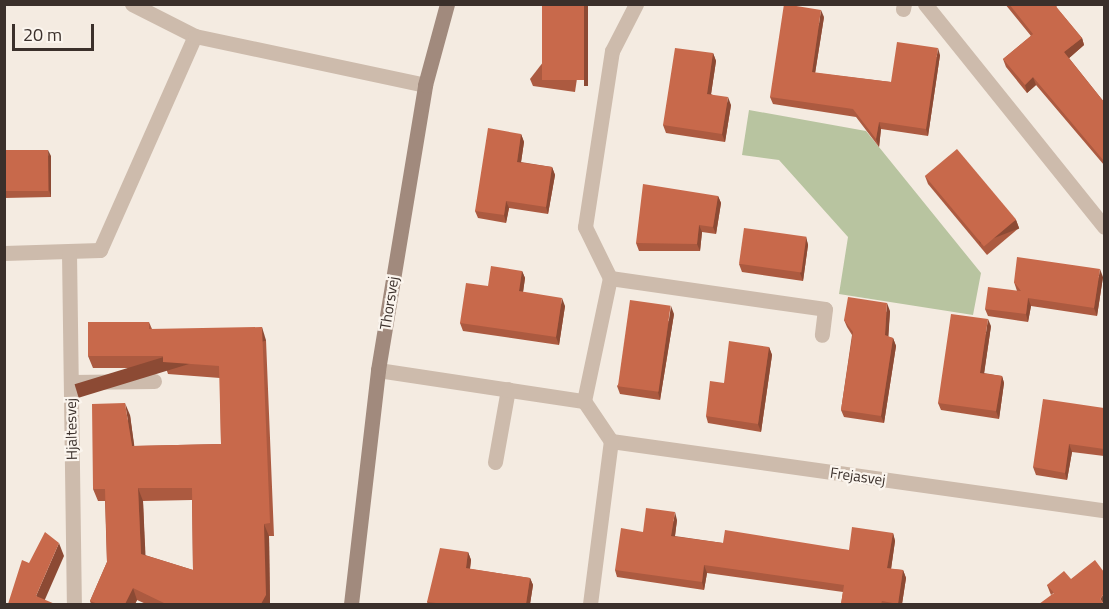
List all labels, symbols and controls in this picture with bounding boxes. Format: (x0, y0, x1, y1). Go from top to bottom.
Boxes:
scale bar (15, 12, 98, 50)
text: 20 m (23, 21, 62, 48)
street label: Thorsvej (376, 275, 402, 331)
street label: Hjaltesvej (61, 398, 81, 460)
street label: Frejasvej (829, 463, 887, 489)

